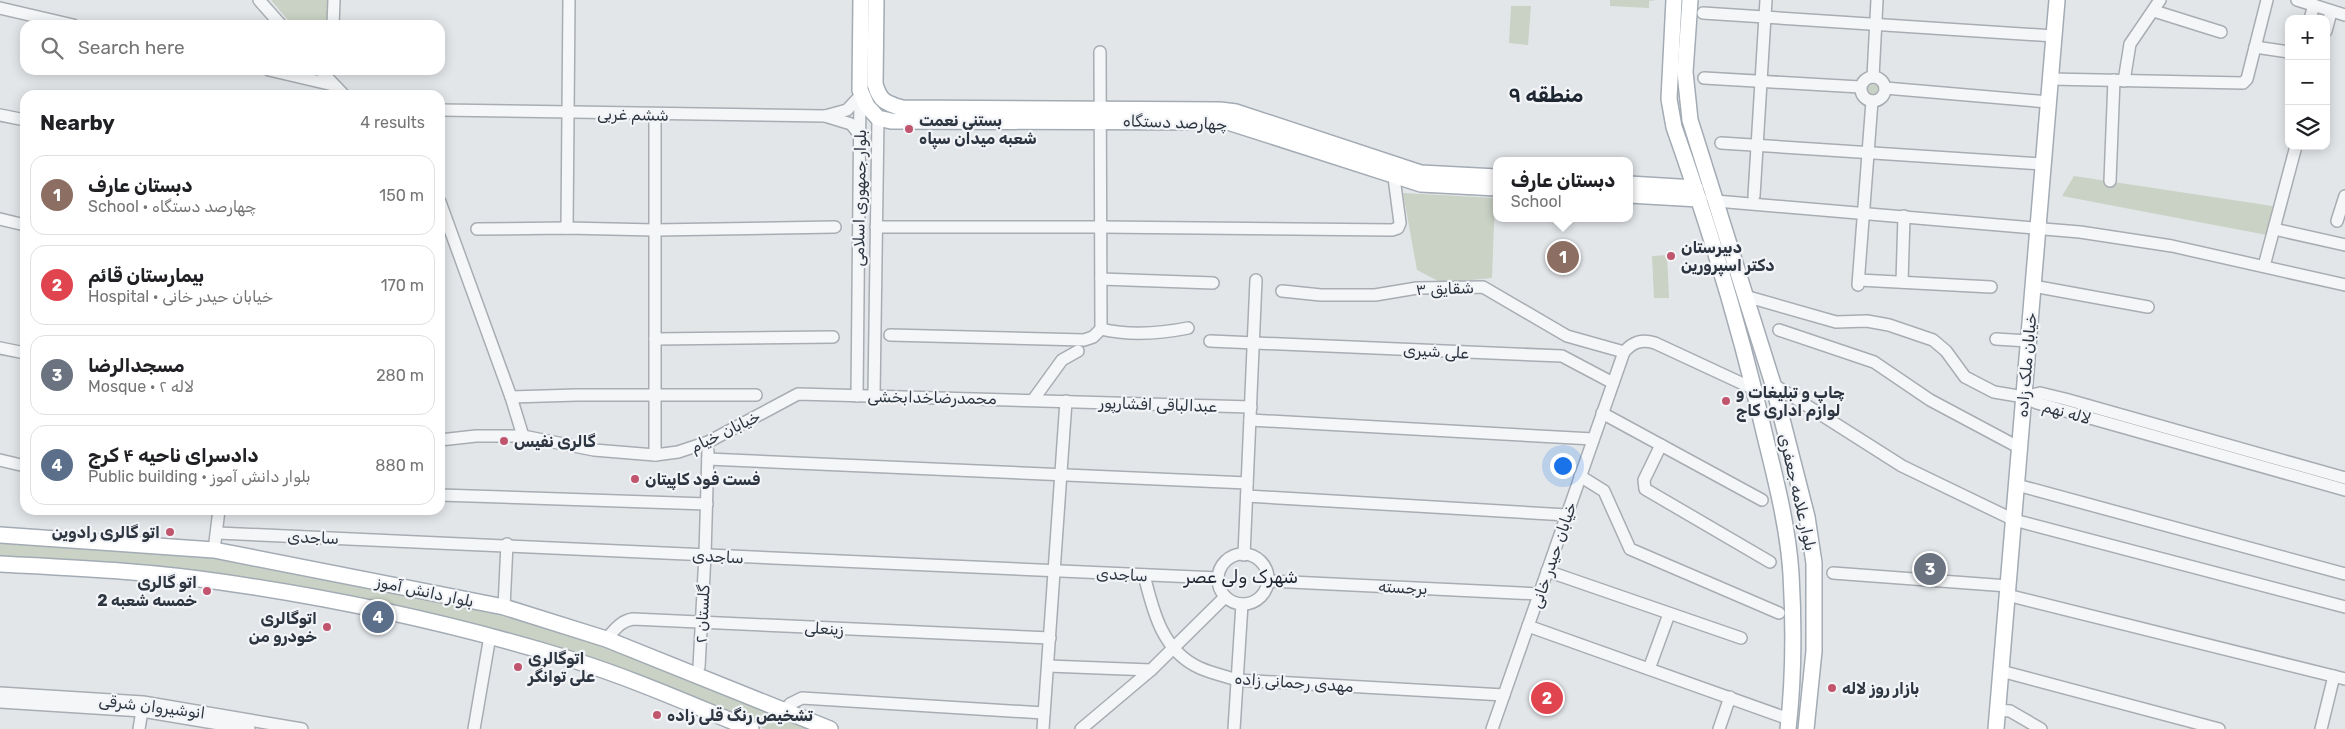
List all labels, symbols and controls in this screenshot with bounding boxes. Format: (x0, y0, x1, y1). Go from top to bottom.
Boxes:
map controls (2285, 15, 2330, 150)
button: + (2285, 15, 2330, 60)
search box (20, 20, 445, 75)
icon: search (38, 34, 66, 62)
text: Search here (78, 36, 185, 59)
button: − (2285, 60, 2330, 105)
district label: منطقه ۹ (1508, 82, 1584, 107)
street label: ششم غربی (597, 104, 669, 126)
button: layers (2285, 105, 2330, 150)
text: Nearby (40, 110, 115, 135)
place label: بستنی نعمت شعبه میدان سپاه (919, 111, 1037, 150)
street label: چهارصد دستگاه (1122, 111, 1227, 135)
text: 4 results (360, 113, 425, 132)
marker: بستنی نعمت شعبه میدان سپاه (903, 123, 915, 135)
street label: بلوار جمهوری اسلامی (849, 129, 871, 267)
popup (1493, 157, 1633, 222)
text: دبستان عارف (1511, 169, 1615, 192)
text: دبستان عارف (88, 174, 192, 197)
text: 1 (53, 186, 61, 205)
text: 150 m (379, 186, 424, 205)
text: School (1511, 192, 1562, 211)
text: School · چهارصد دستگاه (88, 197, 256, 216)
pin: 1 (1547, 238, 1579, 276)
place label: دبیرستان دکتر اسپرورین (1681, 238, 1775, 277)
marker: دبیرستان دکتر اسپرورین (1665, 250, 1677, 262)
text: بیمارستان قائم (88, 264, 204, 287)
text: 2 (52, 276, 62, 295)
text: 170 m (381, 276, 424, 295)
street label: شقایق ۳ (1416, 278, 1475, 300)
text: Hospital · خیابان حیدر خانی (88, 287, 273, 306)
street label: خیابان ملک زاده (2012, 312, 2042, 418)
street label: علی شیری (1402, 340, 1470, 364)
text: مسجدالرضا (88, 354, 185, 377)
text: 3 (52, 366, 62, 385)
text: 280 m (376, 366, 424, 385)
text: Mosque · لاله ۲ (88, 377, 194, 396)
place label: چاپ و تبلیغات و لوازم اداری کاج (1736, 383, 1845, 422)
street label: محمدرضاخدابخشی (867, 387, 997, 409)
street label: عبدالباقی افشارپور (1098, 393, 1218, 417)
marker: چاپ و تبلیغات و لوازم اداری کاج (1720, 395, 1732, 407)
street label: لاله نهم (2040, 397, 2093, 429)
street label: خیابان خیام (687, 406, 764, 457)
place label: گالری نفیس (514, 432, 596, 451)
street label: بلوار علامه جعفری (1774, 432, 1820, 553)
marker: گالری نفیس (498, 435, 510, 447)
text: دادسرای ناحیه ۴ کرج (88, 444, 259, 467)
your location (1550, 453, 1576, 479)
text: 4 (52, 456, 62, 475)
text: 880 m (375, 456, 424, 475)
text: Public building · بلوار دانش آموز (88, 467, 310, 486)
place label: فست فود کاپیتان (645, 470, 760, 491)
marker: فست فود کاپیتان (629, 473, 641, 485)
street label: خیابان حیدر خانی (1526, 500, 1581, 611)
place label: اتو گالری رادوین (52, 523, 160, 542)
marker: اتو گالری رادوین (164, 526, 176, 538)
street label: ساجدی (287, 527, 339, 548)
street label: ساجدی (692, 546, 744, 567)
pin: 3 (1914, 550, 1946, 588)
street label: ساجدی (1096, 564, 1148, 585)
district label: شهرک ولی عصر (1183, 566, 1298, 588)
street label: بلوار دانش آموز (373, 572, 476, 612)
place label: اتو گالری خمسه شعبه 2 (97, 573, 197, 610)
street label: برجسته (1378, 577, 1428, 599)
street label: گلستان ۲ (691, 584, 714, 644)
marker: اتو گالری خمسه شعبه 2 (201, 585, 213, 597)
pin: 4 (362, 598, 394, 636)
place label: اتوگالری خودرو من (249, 609, 317, 646)
street label: زینعلی (804, 618, 844, 640)
marker: اتوگالری خودرو من (321, 621, 333, 633)
place label: اتوگالری علی توانگر (527, 649, 595, 686)
marker: اتوگالری علی توانگر (512, 661, 524, 673)
street label: مهدی رحمانی زاده (1234, 669, 1354, 697)
pin: 2 (1531, 679, 1563, 717)
place label: بازار روز لاله (1842, 679, 1919, 698)
marker: بازار روز لاله (1826, 682, 1838, 694)
street label: انوشیروان شرقی (98, 691, 206, 723)
place label: تشخیص رنگ قلی زاده (667, 706, 814, 725)
marker: تشخیص رنگ قلی زاده (651, 709, 663, 721)

